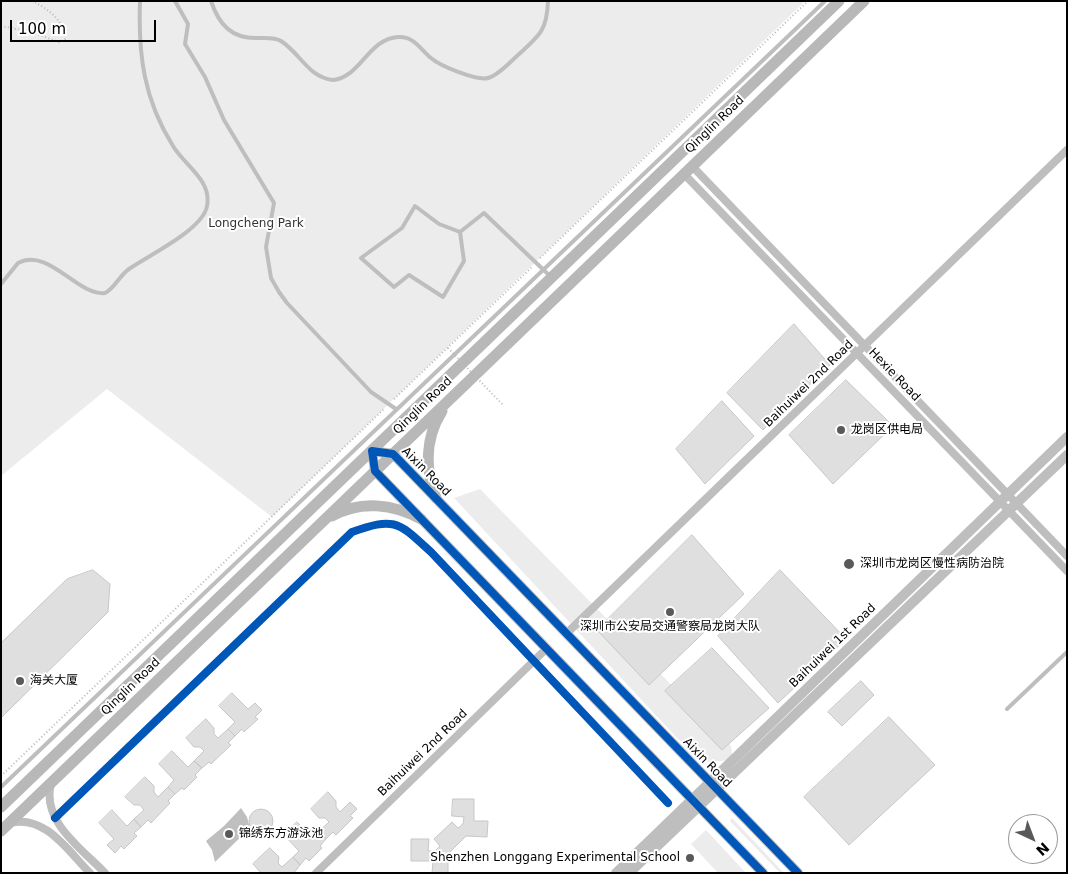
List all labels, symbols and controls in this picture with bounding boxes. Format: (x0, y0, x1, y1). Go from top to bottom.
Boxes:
scale bar (12, 10, 159, 42)
text: 100 m (18, 20, 66, 38)
street label: Qinglin Road (683, 93, 747, 157)
park label: Longcheng Park (208, 217, 304, 231)
street label: Baihuiwei 2nd Road (761, 338, 857, 430)
street label: Hexie Road (865, 346, 923, 404)
street label: Qinglin Road (391, 374, 455, 438)
place label: 龙岗区供电局 (851, 423, 923, 437)
marker: 龙岗区供电局 (835, 424, 847, 436)
street label: Aixin Road (398, 444, 454, 500)
marker: 深圳市龙岗区慢性病防治院 (842, 557, 856, 571)
place label: 深圳市龙岗区慢性病防治院 (860, 557, 1004, 571)
street label: Baihuiwei 1st Road (787, 601, 879, 691)
marker: 深圳市公安局交通警察局龙岗大队 (664, 606, 676, 618)
place label: 深圳市公安局交通警察局龙岗大队 (580, 620, 760, 634)
street label: Qinglin Road (99, 655, 163, 719)
place label: 海关大厦 (30, 674, 78, 688)
marker: 海关大厦 (14, 675, 26, 687)
street label: Baihuiwei 2nd Road (375, 707, 471, 799)
street label: Aixin Road (680, 735, 734, 791)
north arrow (1008, 814, 1058, 864)
place label: 锦绣东方游泳池 (239, 827, 323, 841)
marker: 锦绣东方游泳池 (223, 828, 235, 840)
text: N (1033, 839, 1052, 859)
place label: Shenzhen Longgang Experimental School (430, 851, 680, 865)
marker: Shenzhen Longgang Experimental School (684, 852, 696, 864)

